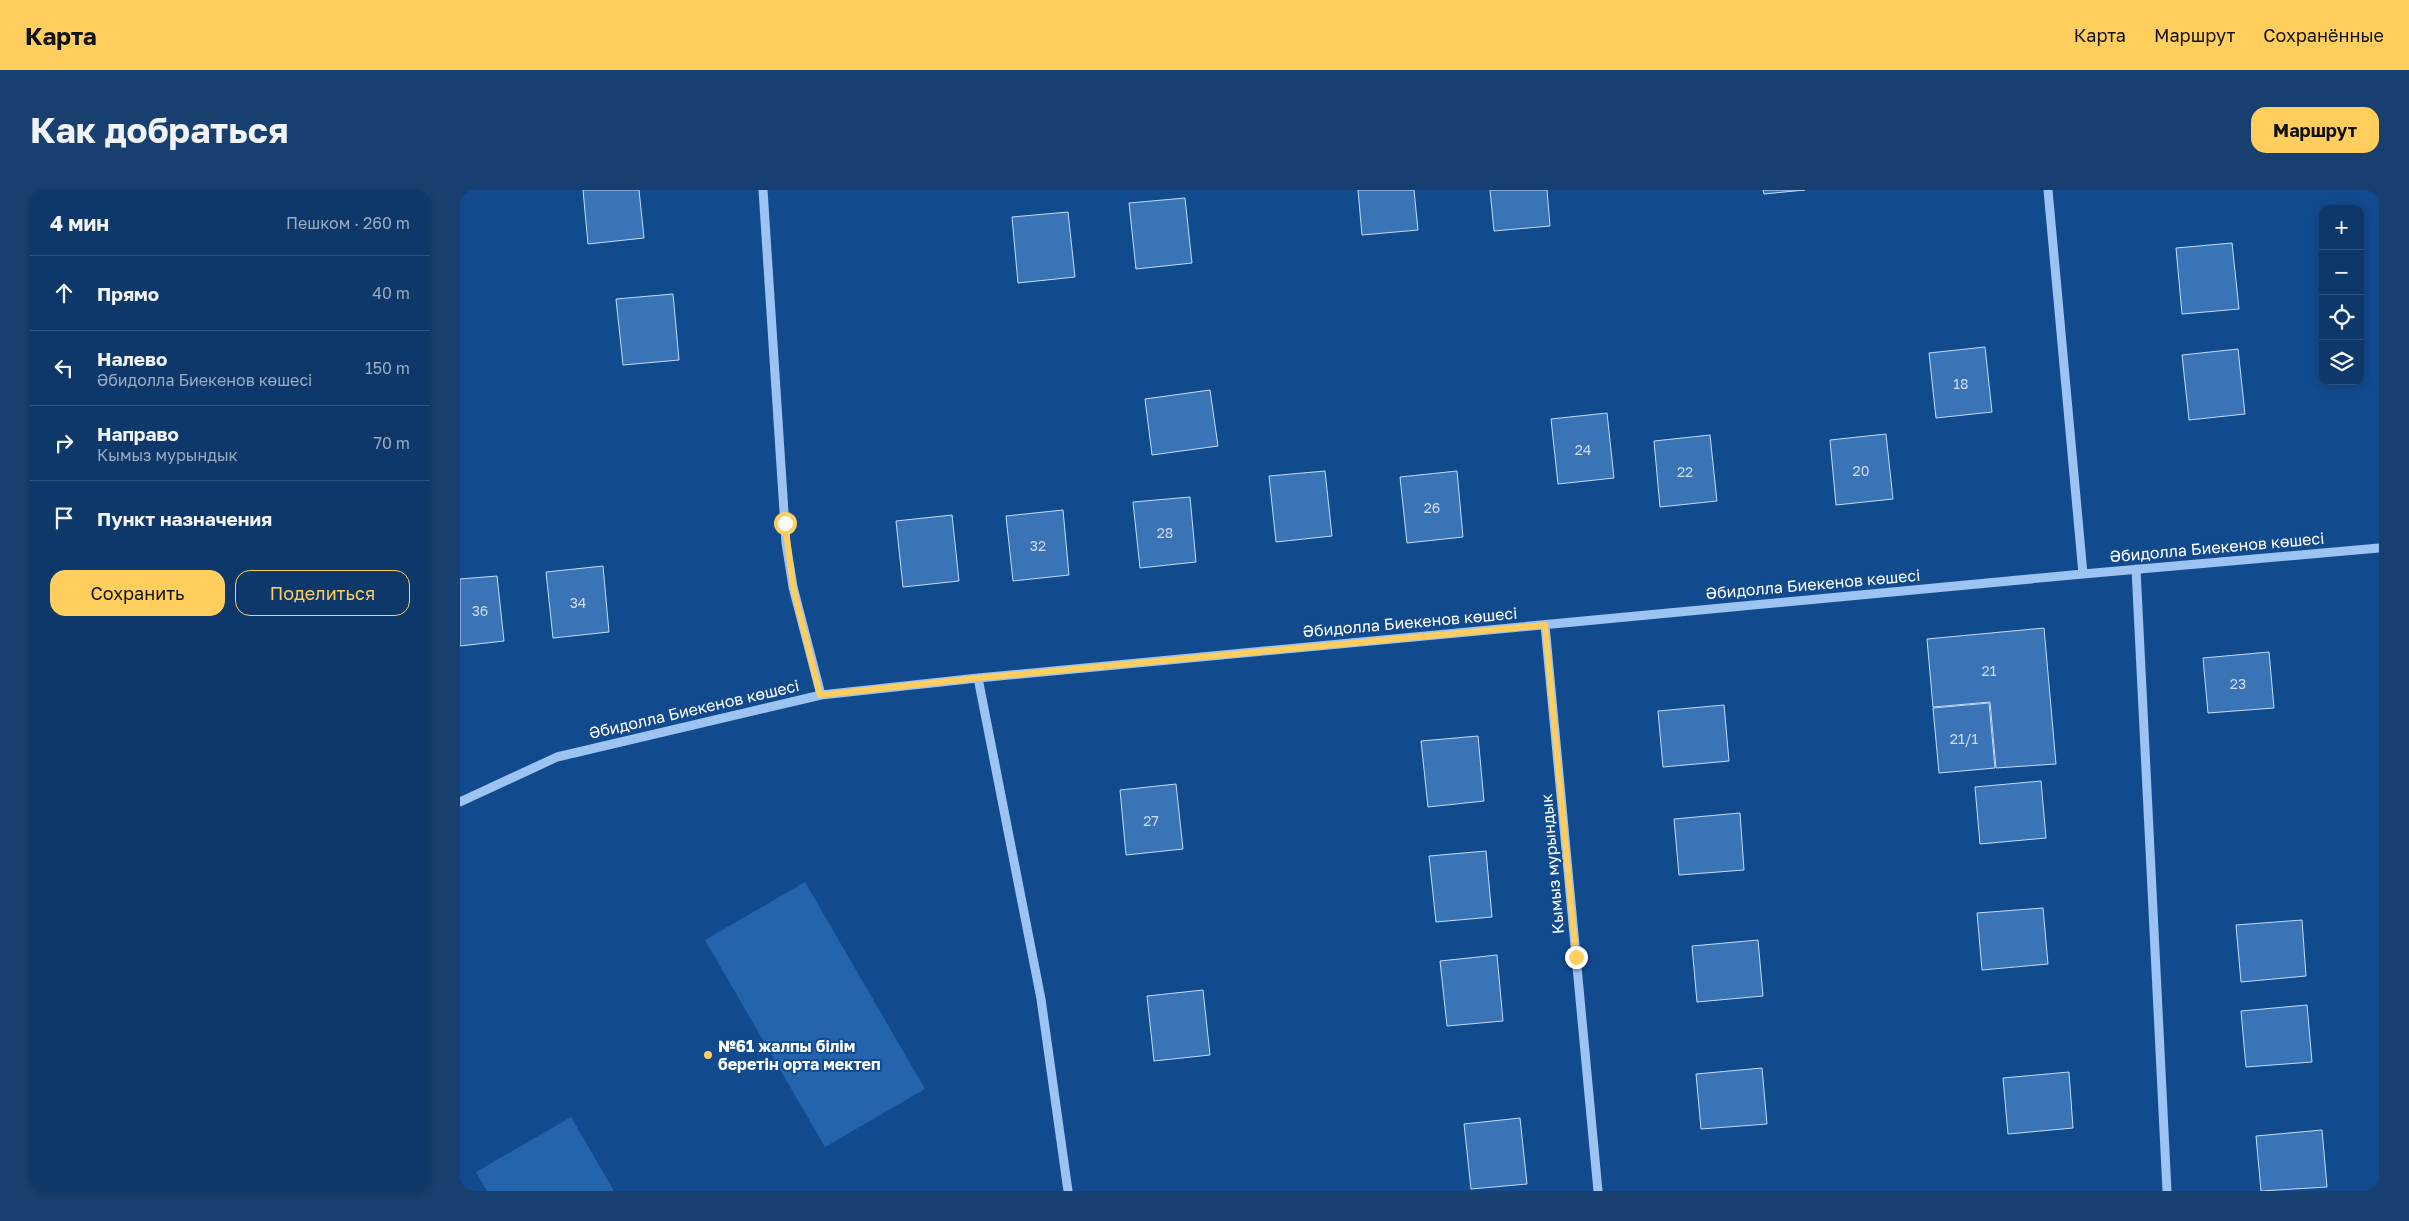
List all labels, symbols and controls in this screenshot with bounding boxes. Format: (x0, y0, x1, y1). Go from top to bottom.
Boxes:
text: Карта (25, 21, 97, 50)
text: Карта (2074, 24, 2126, 46)
text: Маршрут (2154, 24, 2235, 46)
text: Сохранённые (2263, 24, 2384, 46)
button: Маршрут (2251, 107, 2379, 153)
text: Как добраться (30, 109, 288, 151)
map controls (2319, 205, 2364, 385)
button: + (2319, 205, 2364, 250)
text: 4 мин (50, 210, 109, 236)
text: Пешком · 260 m (286, 213, 410, 233)
button: − (2319, 250, 2364, 295)
icon: ahead (50, 279, 78, 307)
text: Прямо (97, 282, 159, 305)
text: 40 m (372, 283, 410, 303)
button: locate (2319, 295, 2364, 340)
button: layers (2319, 340, 2364, 385)
text: Налево (97, 347, 167, 370)
icon: left (50, 354, 78, 382)
text: 150 m (365, 358, 410, 378)
text: Әбидолла Биекенов көшесі (97, 370, 312, 390)
house number: 18 (1953, 375, 1969, 392)
text: Направо (97, 422, 179, 445)
icon: right (50, 429, 78, 457)
text: 70 m (373, 433, 410, 453)
house number: 24 (1575, 441, 1591, 458)
text: Кымыз мурындык (97, 445, 238, 465)
house number: 20 (1853, 462, 1869, 479)
house number: 22 (1677, 463, 1693, 480)
house number: 26 (1424, 499, 1440, 516)
icon: arrive (50, 504, 78, 532)
text: Пункт назначения (97, 507, 272, 530)
route start (774, 512, 797, 535)
house number: 28 (1157, 524, 1173, 541)
street label: Әбидолла Биекенов көшесі (2109, 528, 2325, 566)
house number: 32 (1030, 537, 1046, 554)
street label: Әбидолла Биекенов көшесі (1705, 565, 1921, 603)
button: Сохранить (50, 570, 225, 616)
button: Поделиться (235, 570, 410, 616)
house number: 34 (570, 594, 586, 611)
house number: 36 (472, 602, 488, 619)
street label: Әбидолла Биекенов көшесі (1302, 603, 1518, 641)
house number: 21 (1982, 662, 1997, 679)
street label: Әбидолла Биекенов көшесі (587, 675, 801, 743)
house number: 23 (2230, 675, 2246, 692)
house number: 21/1 (1950, 730, 1978, 747)
street label: Кымыз мурындык (1536, 793, 1568, 935)
house number: 27 (1143, 812, 1159, 829)
route end (1565, 946, 1588, 969)
place label: №61 жалпы білім беретін орта мектеп (718, 1036, 881, 1074)
marker: №61 жалпы білім беретін орта мектеп (702, 1049, 714, 1061)

